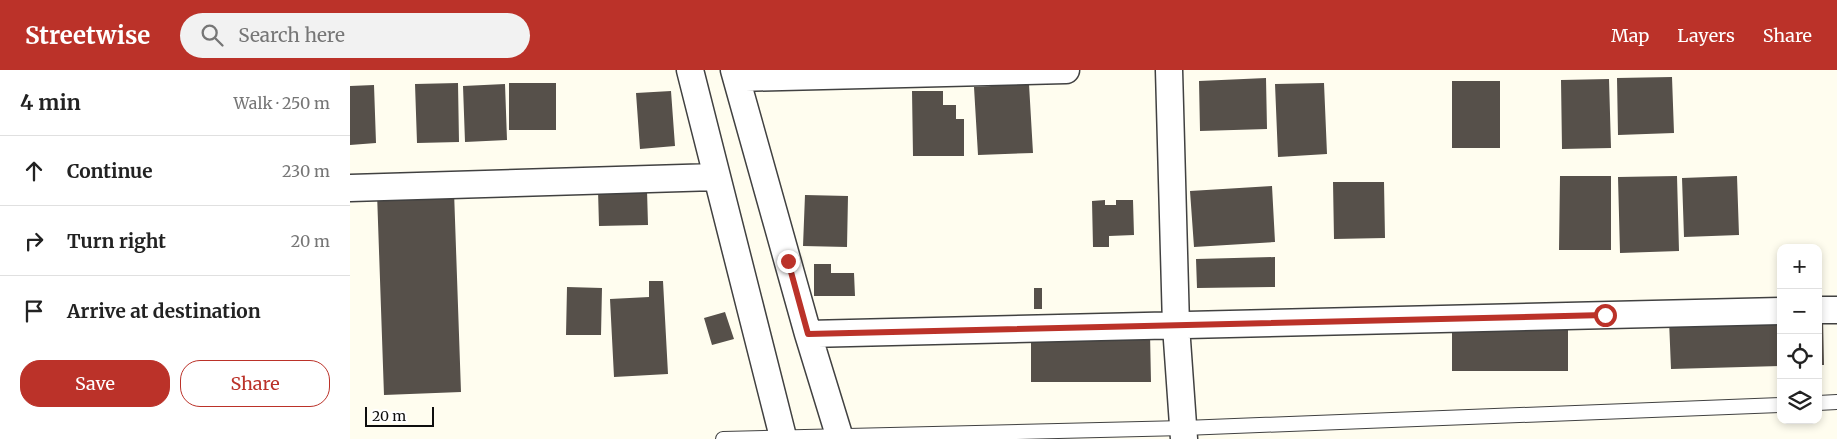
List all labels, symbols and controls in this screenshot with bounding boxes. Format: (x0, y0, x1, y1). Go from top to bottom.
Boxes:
search box (180, 13, 530, 58)
text: Streetwise (25, 20, 150, 51)
icon: search (198, 21, 226, 49)
text: Search here (238, 23, 345, 47)
text: Map (1611, 24, 1649, 47)
text: Layers (1677, 24, 1735, 47)
text: Share (1763, 24, 1812, 47)
text: 4 min (20, 89, 81, 116)
text: Walk · 250 m (234, 93, 330, 113)
icon: ahead (20, 157, 48, 185)
text: Continue (67, 159, 153, 183)
text: 230 m (282, 161, 330, 181)
icon: right (20, 227, 48, 255)
text: Turn right (67, 229, 166, 253)
text: 20 m (291, 231, 330, 251)
map controls (1777, 244, 1822, 424)
button: + (1777, 244, 1822, 289)
route end (777, 250, 800, 273)
button: − (1777, 289, 1822, 334)
icon: arrive (20, 297, 48, 325)
text: Arrive at destination (67, 299, 261, 323)
route start (1594, 304, 1617, 327)
button: locate (1777, 334, 1822, 379)
button: Save (20, 360, 170, 407)
button: Share (180, 360, 330, 407)
button: layers (1777, 379, 1822, 424)
scale bar (365, 404, 434, 427)
text: 20 m (372, 407, 406, 425)

